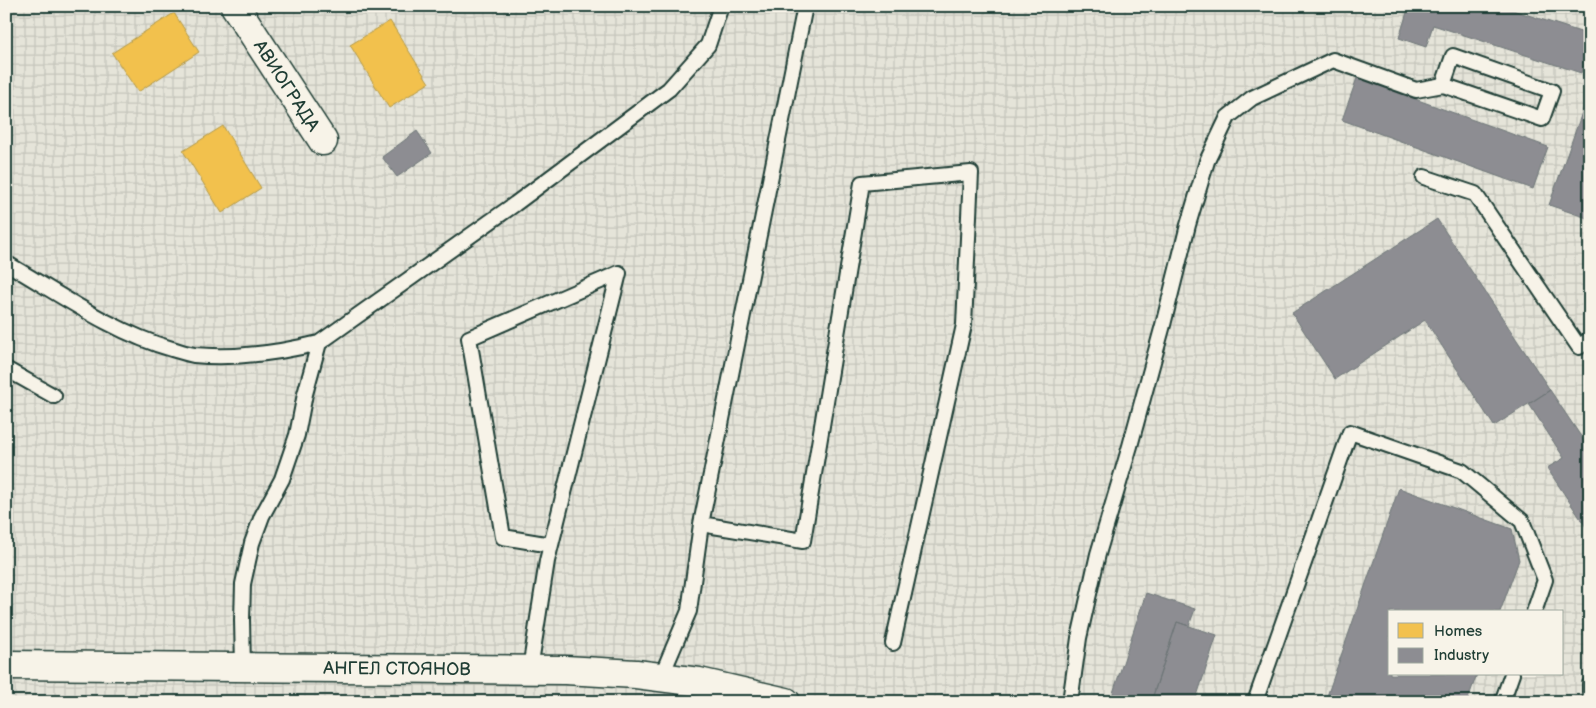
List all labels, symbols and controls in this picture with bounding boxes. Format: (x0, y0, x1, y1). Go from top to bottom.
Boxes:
street label: АВИОГРАДА (249, 36, 324, 135)
legend (1388, 610, 1564, 676)
text: Homes (1434, 622, 1483, 641)
text: Industry (1434, 646, 1489, 665)
street label: АНГЕЛ СТОЯНОВ (322, 658, 471, 680)

